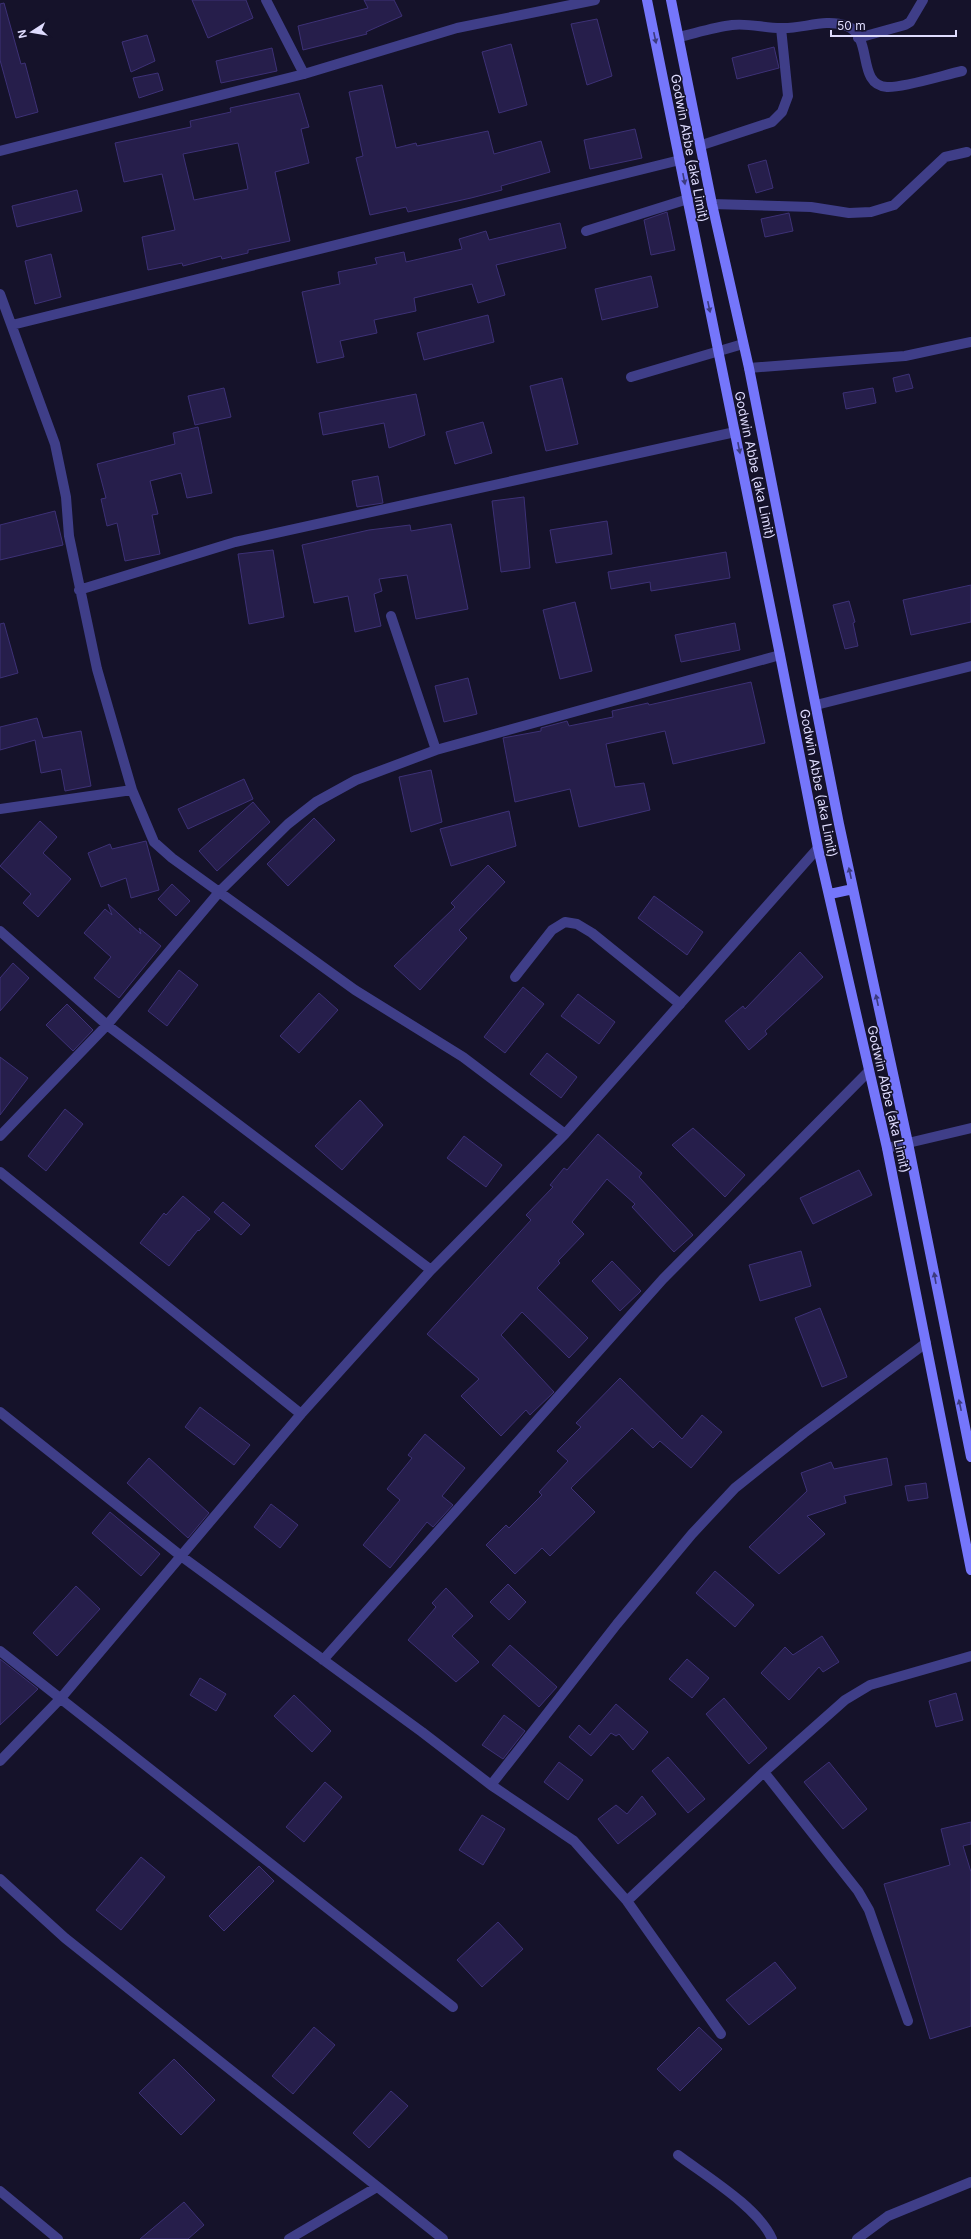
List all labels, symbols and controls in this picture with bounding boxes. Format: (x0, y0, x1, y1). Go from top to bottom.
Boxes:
north arrow (12, 12, 52, 52)
scale bar (831, 12, 956, 38)
text: 50 m (837, 18, 866, 33)
text: N (14, 29, 30, 40)
one-way arrow (652, 32, 658, 44)
street label: Godwin Abbe (aka Limit) (668, 72, 712, 224)
one-way arrow (681, 173, 687, 185)
one-way arrow (707, 301, 713, 313)
street label: Godwin Abbe (aka Limit) (731, 390, 779, 540)
one-way arrow (736, 442, 742, 454)
street label: Godwin Abbe (aka Limit) (797, 707, 841, 859)
one-way arrow (846, 866, 852, 879)
one-way arrow (873, 994, 879, 1006)
street label: Godwin Abbe (aka Limit) (864, 1024, 914, 1174)
one-way arrow (932, 1272, 938, 1284)
one-way arrow (956, 1399, 962, 1411)

